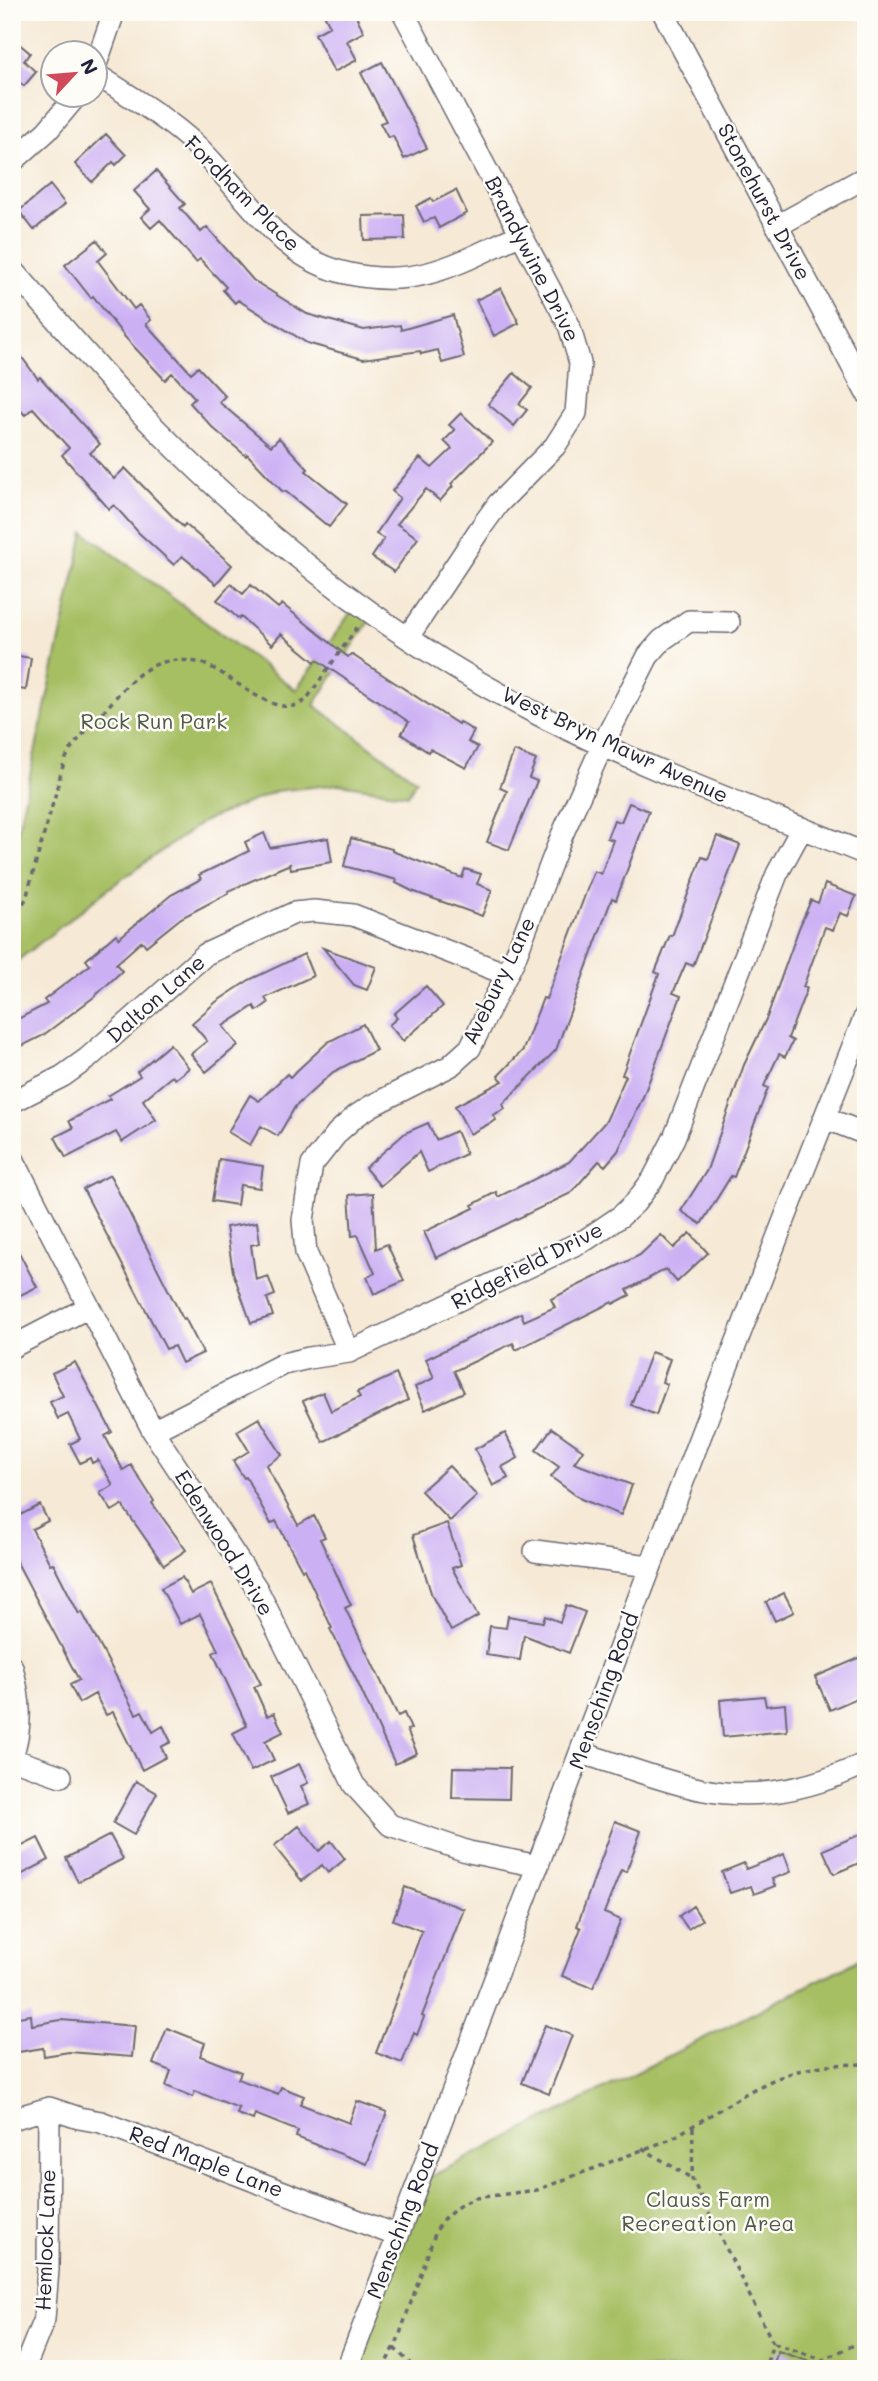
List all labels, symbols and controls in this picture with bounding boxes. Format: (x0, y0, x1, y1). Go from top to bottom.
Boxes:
north arrow (38, 38, 108, 108)
text: N (75, 54, 104, 78)
street label: Stonehurst Drive (713, 118, 818, 284)
street label: Fordham Place (179, 129, 307, 257)
street label: Brandywine Drive (480, 171, 587, 346)
street label: West Bryn Mawr Avenue (498, 679, 733, 808)
park label: Rock Run Park (80, 707, 228, 734)
street label: Avebury Lane (455, 912, 540, 1048)
street label: Dalton Lane (100, 948, 210, 1048)
street label: Ridgefield Drive (446, 1215, 607, 1315)
street label: Edenwood Drive (170, 1464, 281, 1620)
street label: Mensching Road (562, 1608, 644, 1773)
street label: Red Maple Lane (126, 2119, 287, 2202)
street label: Mensching Road (359, 2139, 444, 2302)
street label: Hemlock Lane (29, 2169, 60, 2311)
park label: Clauss Farm Recreation Area (621, 2185, 795, 2236)

